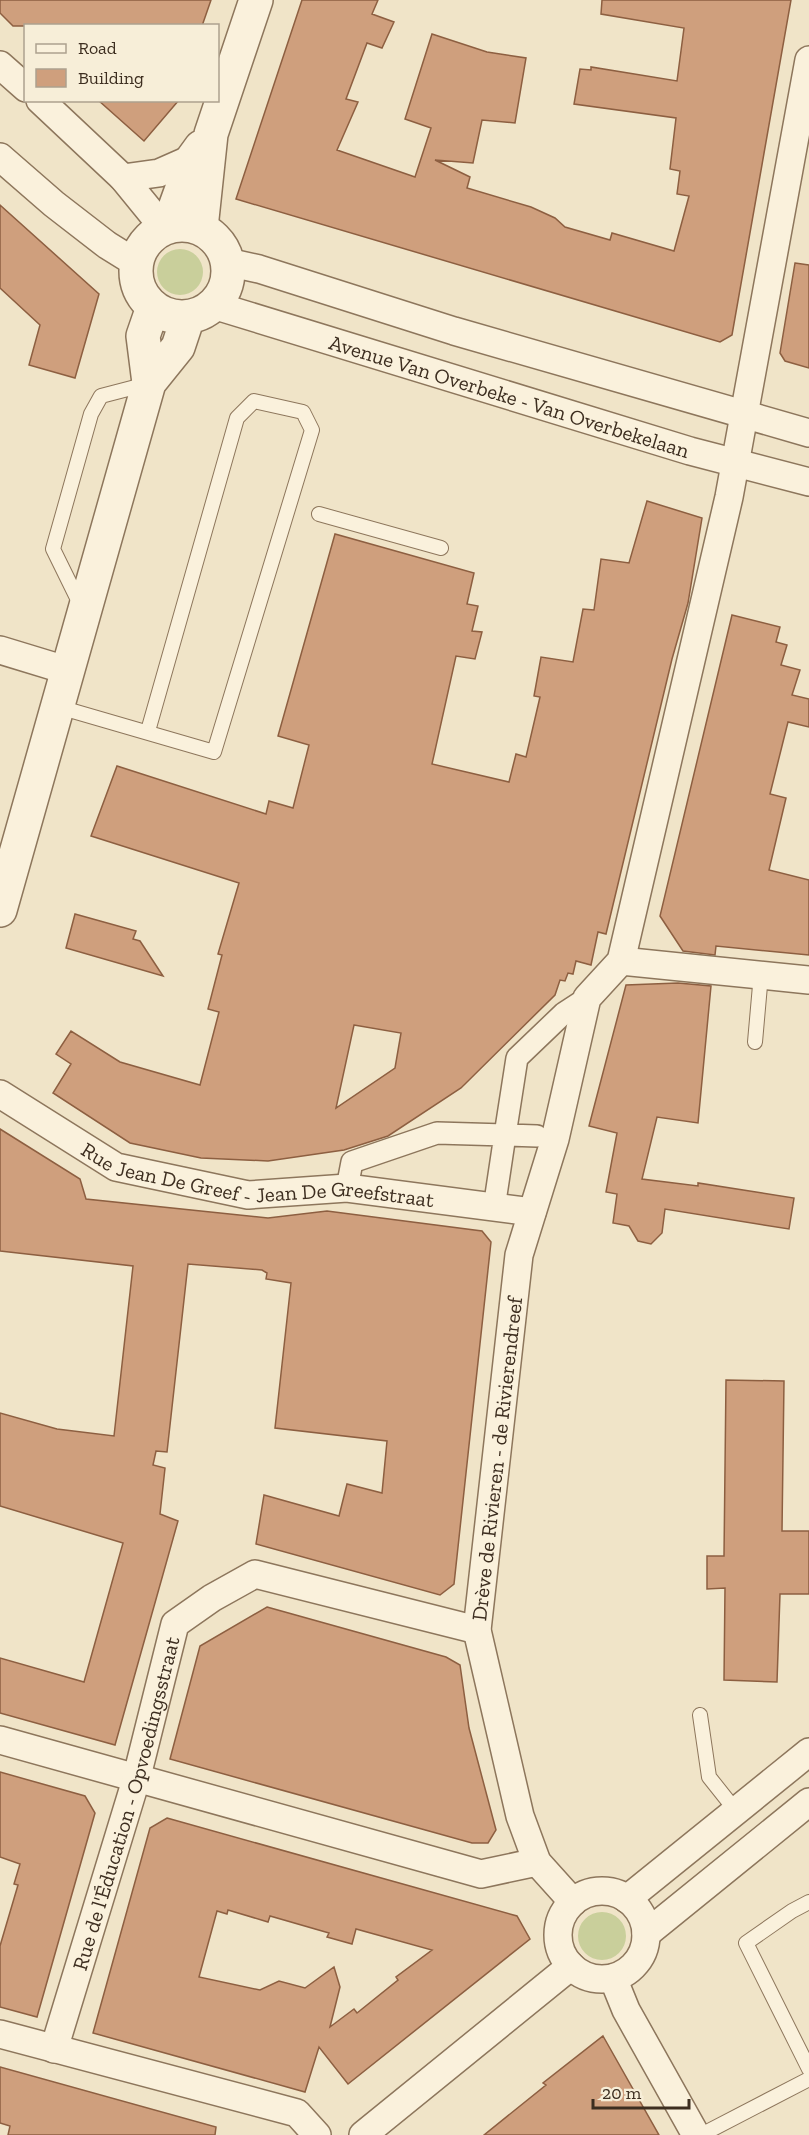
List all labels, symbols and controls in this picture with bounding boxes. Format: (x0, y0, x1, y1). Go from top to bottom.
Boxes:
legend (24, 24, 219, 102)
text: Road (78, 37, 117, 59)
text: Building (78, 67, 144, 89)
street label: Avenue Van Overbeke - Van Overbekelaan (326, 329, 692, 463)
street label: Rue Jean De Greef - Jean De Greefstraat (77, 1136, 436, 1212)
street label: Drève de Rivieren - de Rivierendreef (466, 1294, 527, 1622)
street label: Rue de l'Éducation - Opvoedingsstraat (66, 1634, 184, 1973)
scale bar (593, 2072, 689, 2110)
text: 20 m (602, 2082, 642, 2104)

